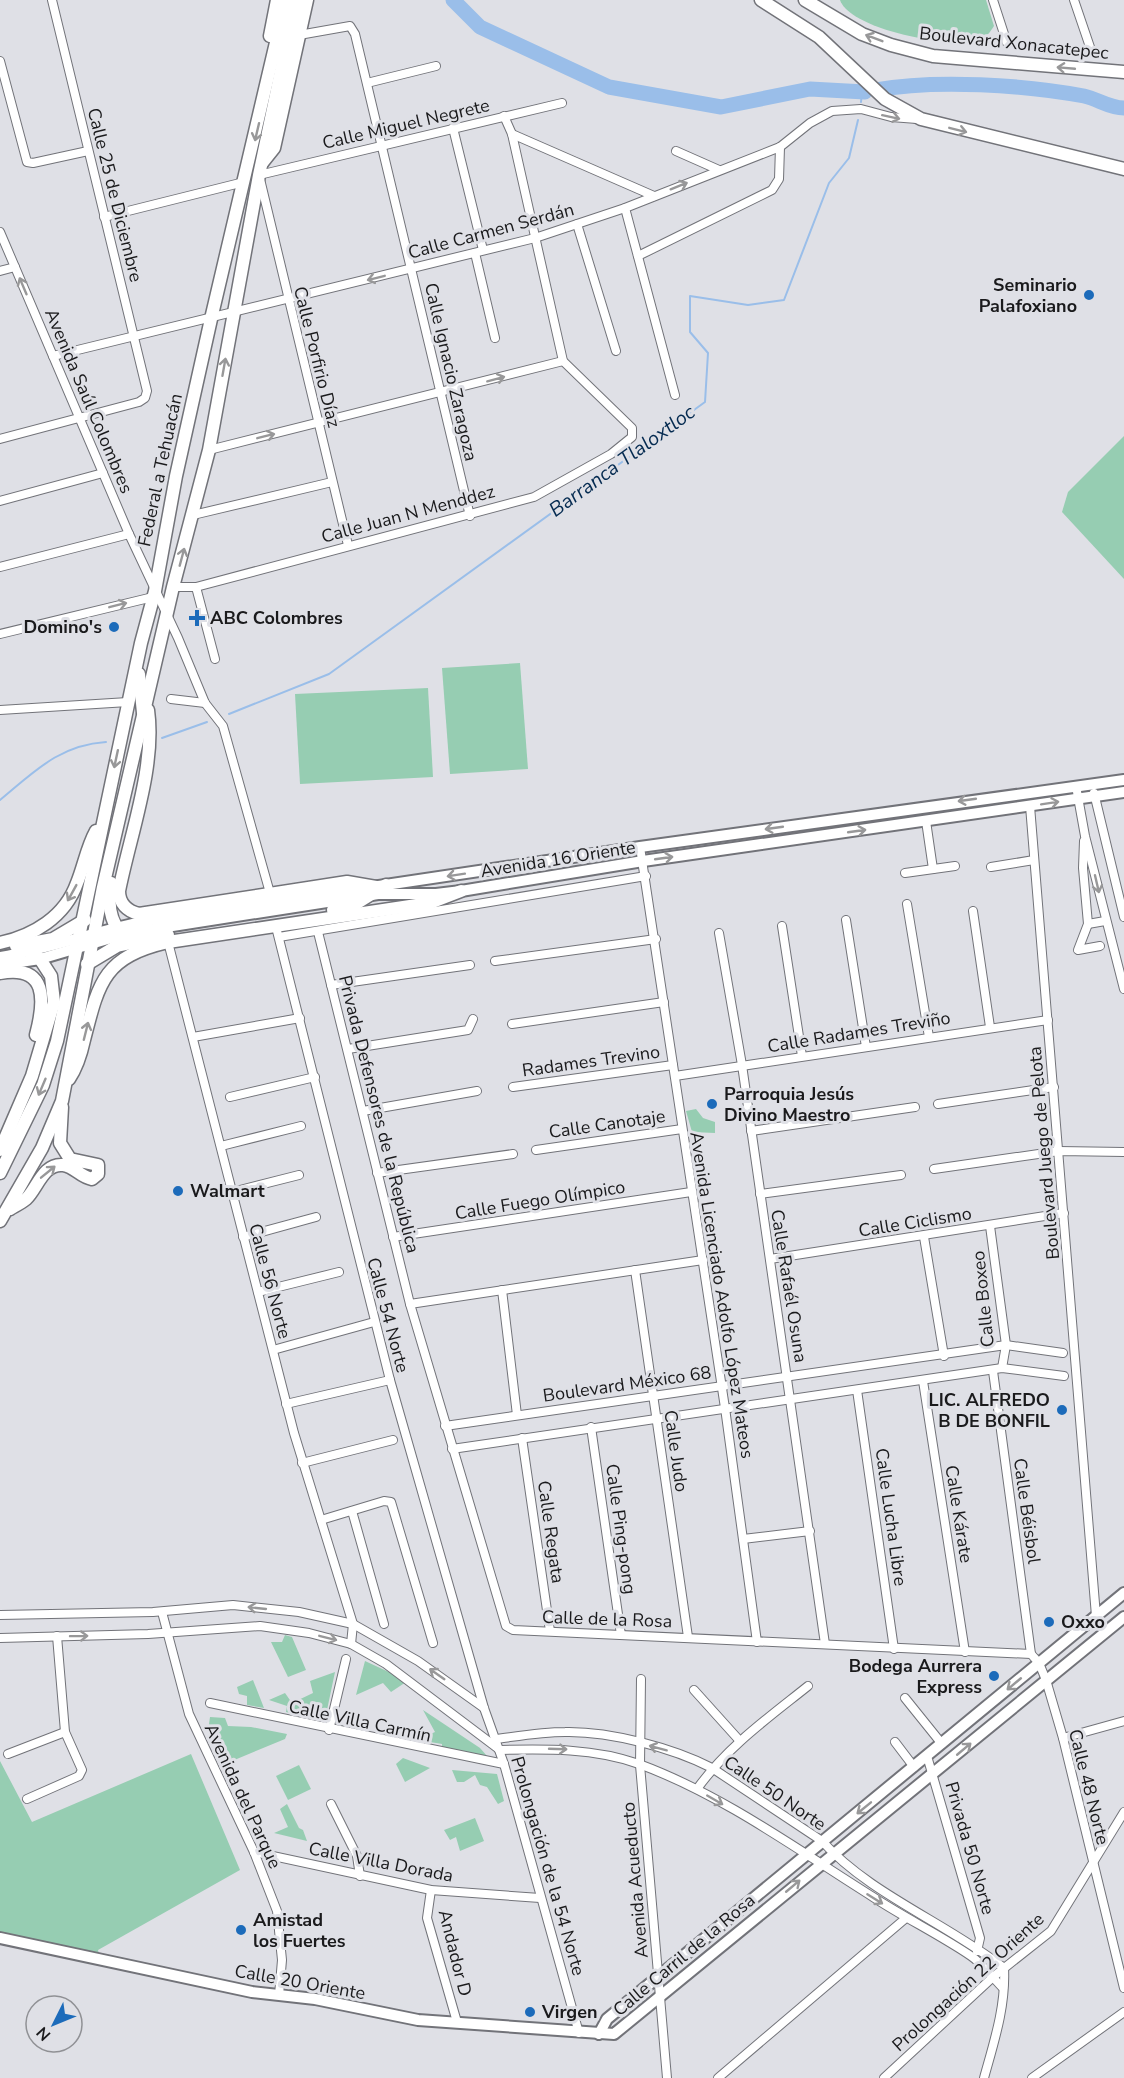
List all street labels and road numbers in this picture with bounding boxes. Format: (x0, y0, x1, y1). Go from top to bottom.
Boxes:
street label: Boulevard Xonacatepec (918, 21, 1110, 65)
street label: Calle Miguel Negrete (320, 93, 492, 155)
street label: Calle 25 de Diciembre (82, 106, 148, 284)
street label: Calle Carmen Serdán (405, 197, 577, 265)
street label: Calle Ignacio Zaragoza (419, 280, 483, 464)
street label: Calle Porfirio Díaz (288, 284, 346, 430)
street label: Avenida Saúl Colombres (39, 305, 139, 497)
street label: Federal a Tehuacán (132, 391, 188, 549)
street label: Calle Juan N Menddez (319, 479, 497, 549)
street label: Avenida 16 Oriente (479, 835, 637, 883)
street label: Privada Defensores de la República (333, 973, 425, 1255)
street label: Calle Radames Treviño (766, 1006, 952, 1058)
street label: Radames Trevino (521, 1039, 661, 1083)
street label: Boulevard Juego de Pelota (1023, 1045, 1065, 1261)
street label: Calle Canotaje (547, 1104, 667, 1144)
street label: Avenida Licenciado Adolfo López Mateos (684, 1130, 760, 1460)
street label: Calle Fuego Olímpico (453, 1175, 627, 1225)
street label: Calle Ciclismo (857, 1201, 973, 1243)
street label: Calle Rafaél Osuna (765, 1208, 813, 1364)
street label: Calle 56 Norte (243, 1221, 297, 1341)
street label: Calle Boxeo (966, 1250, 1000, 1348)
street label: Calle 54 Norte (361, 1255, 415, 1375)
street label: Boulevard México 68 (541, 1360, 713, 1408)
street label: Calle Judo (658, 1408, 694, 1494)
street label: Calle Lucha Libre (869, 1447, 913, 1587)
street label: Calle Béisbol (1008, 1457, 1046, 1566)
street label: Calle Ping-pong (600, 1462, 642, 1596)
street label: Calle Kárate (939, 1463, 979, 1565)
street label: Calle Regata (532, 1479, 570, 1585)
street label: Calle de la Rosa (541, 1605, 673, 1633)
street label: Calle Villa Carmín (287, 1694, 433, 1748)
street label: Avenida del Parque (199, 1720, 287, 1872)
street label: Calle 48 Norte (1063, 1727, 1115, 1847)
street label: Calle 50 Norte (719, 1750, 831, 1836)
street label: Prolongación de la 54 Norte (505, 1754, 591, 1978)
street label: Privada 50 Norte (940, 1779, 1000, 1917)
street label: Avenida Acueducto (616, 1801, 654, 1959)
street label: Calle Villa Dorada (307, 1836, 455, 1888)
street label: Calle Carril de la Rosa (608, 1888, 760, 2022)
street label: Andador D (433, 1907, 477, 1999)
street label: Prolongación 22 Oriente (887, 1907, 1049, 2057)
street label: Calle 20 Oriente (233, 1959, 367, 2005)

